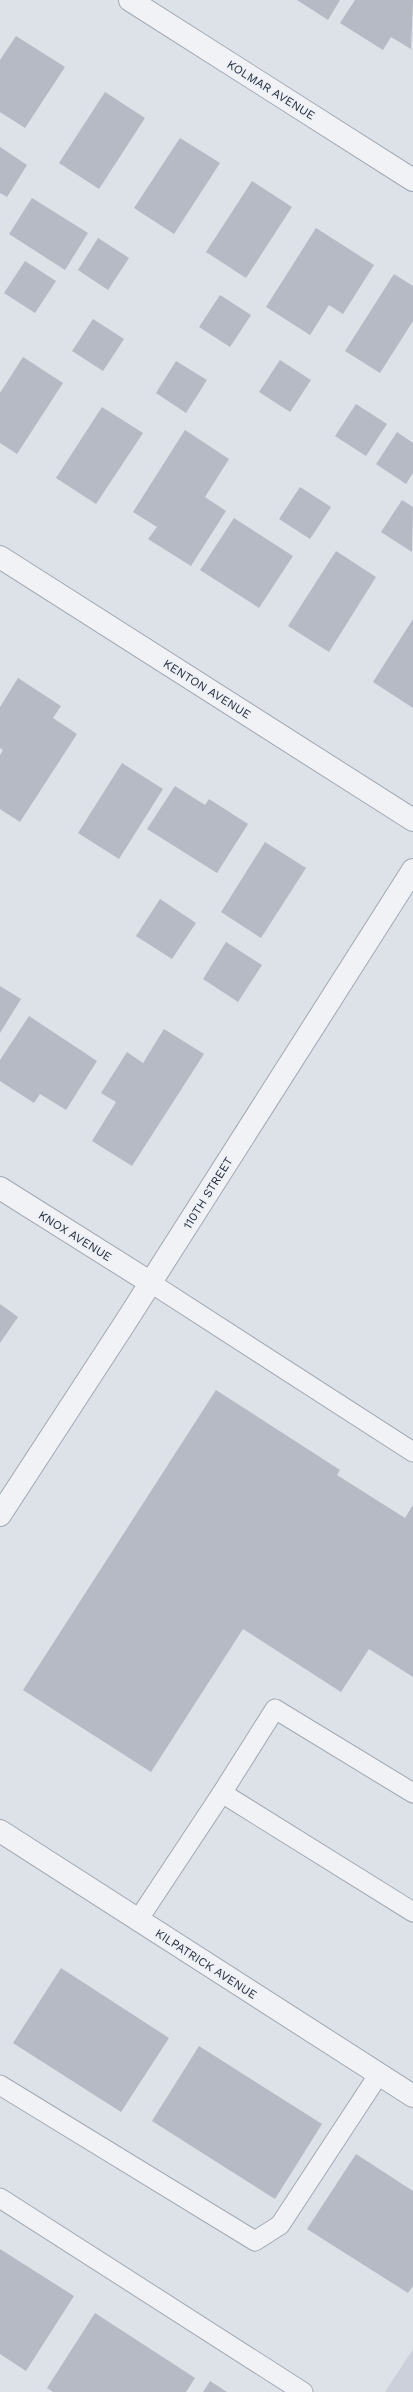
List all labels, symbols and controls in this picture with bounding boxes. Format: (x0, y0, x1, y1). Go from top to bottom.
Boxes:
street label: KOLMAR AVENUE (224, 57, 318, 123)
street label: KENTON AVENUE (161, 656, 254, 722)
street label: 110TH STREET (180, 1154, 236, 1232)
street label: KNOX AVENUE (36, 1208, 114, 1264)
street label: KILPATRICK AVENUE (153, 1926, 260, 2002)

